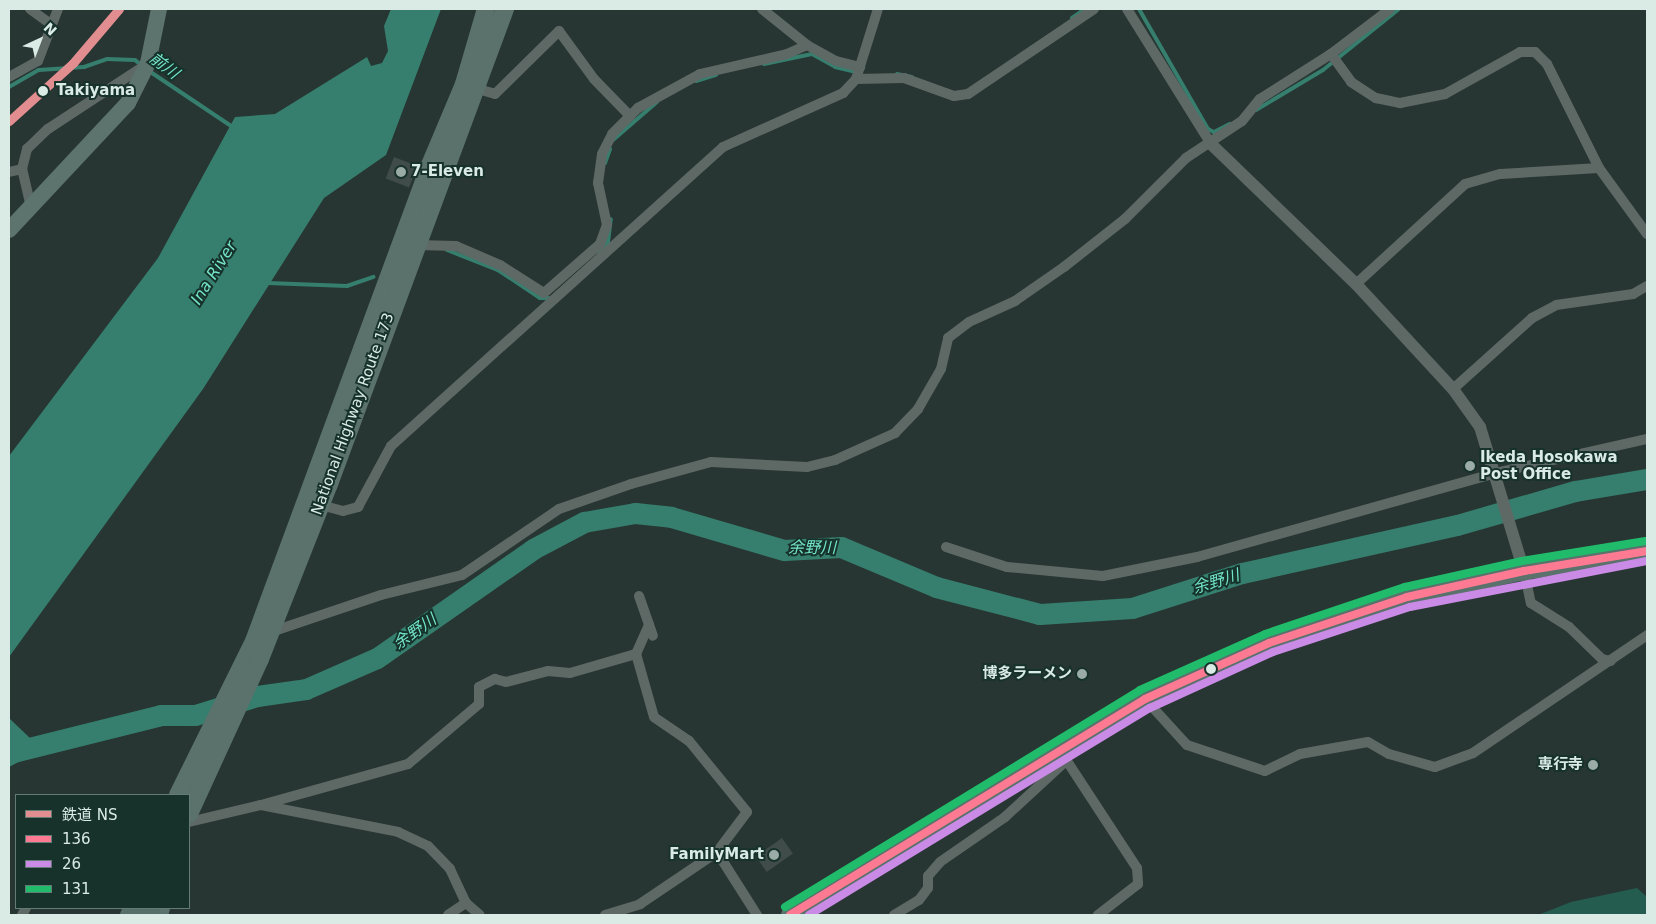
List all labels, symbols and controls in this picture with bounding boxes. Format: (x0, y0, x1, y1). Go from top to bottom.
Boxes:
north arrow (15, 15, 65, 65)
text: N (40, 19, 60, 39)
water label: 前川 (145, 49, 183, 83)
marker: Takiyama (34, 82, 52, 100)
place label: Takiyama (56, 82, 135, 100)
place label: 7-Eleven (411, 163, 484, 181)
marker: 7-Eleven (395, 166, 407, 178)
water label: Ina River (187, 238, 241, 308)
street label: National Highway Route 173 (308, 310, 398, 518)
place label: Ikeda Hosokawa Post Office (1480, 448, 1618, 483)
marker: Ikeda Hosokawa Post Office (1464, 460, 1476, 472)
water label: 余野川 (788, 538, 836, 558)
water label: 余野川 (1190, 566, 1242, 598)
water label: 余野川 (390, 610, 440, 654)
unlabelled marker (1206, 664, 1216, 674)
place label: 博多ラーメン (982, 665, 1072, 683)
marker: 博多ラーメン (1076, 668, 1088, 680)
place label: 専行寺 (1538, 756, 1583, 774)
marker: 専行寺 (1587, 759, 1599, 771)
legend (15, 794, 190, 909)
text: 鉄道 NS (62, 806, 118, 824)
text: 136 (62, 830, 91, 848)
place label: FamilyMart (669, 846, 764, 864)
marker: FamilyMart (768, 849, 780, 861)
text: 26 (62, 855, 81, 873)
text: 131 (62, 880, 91, 898)

